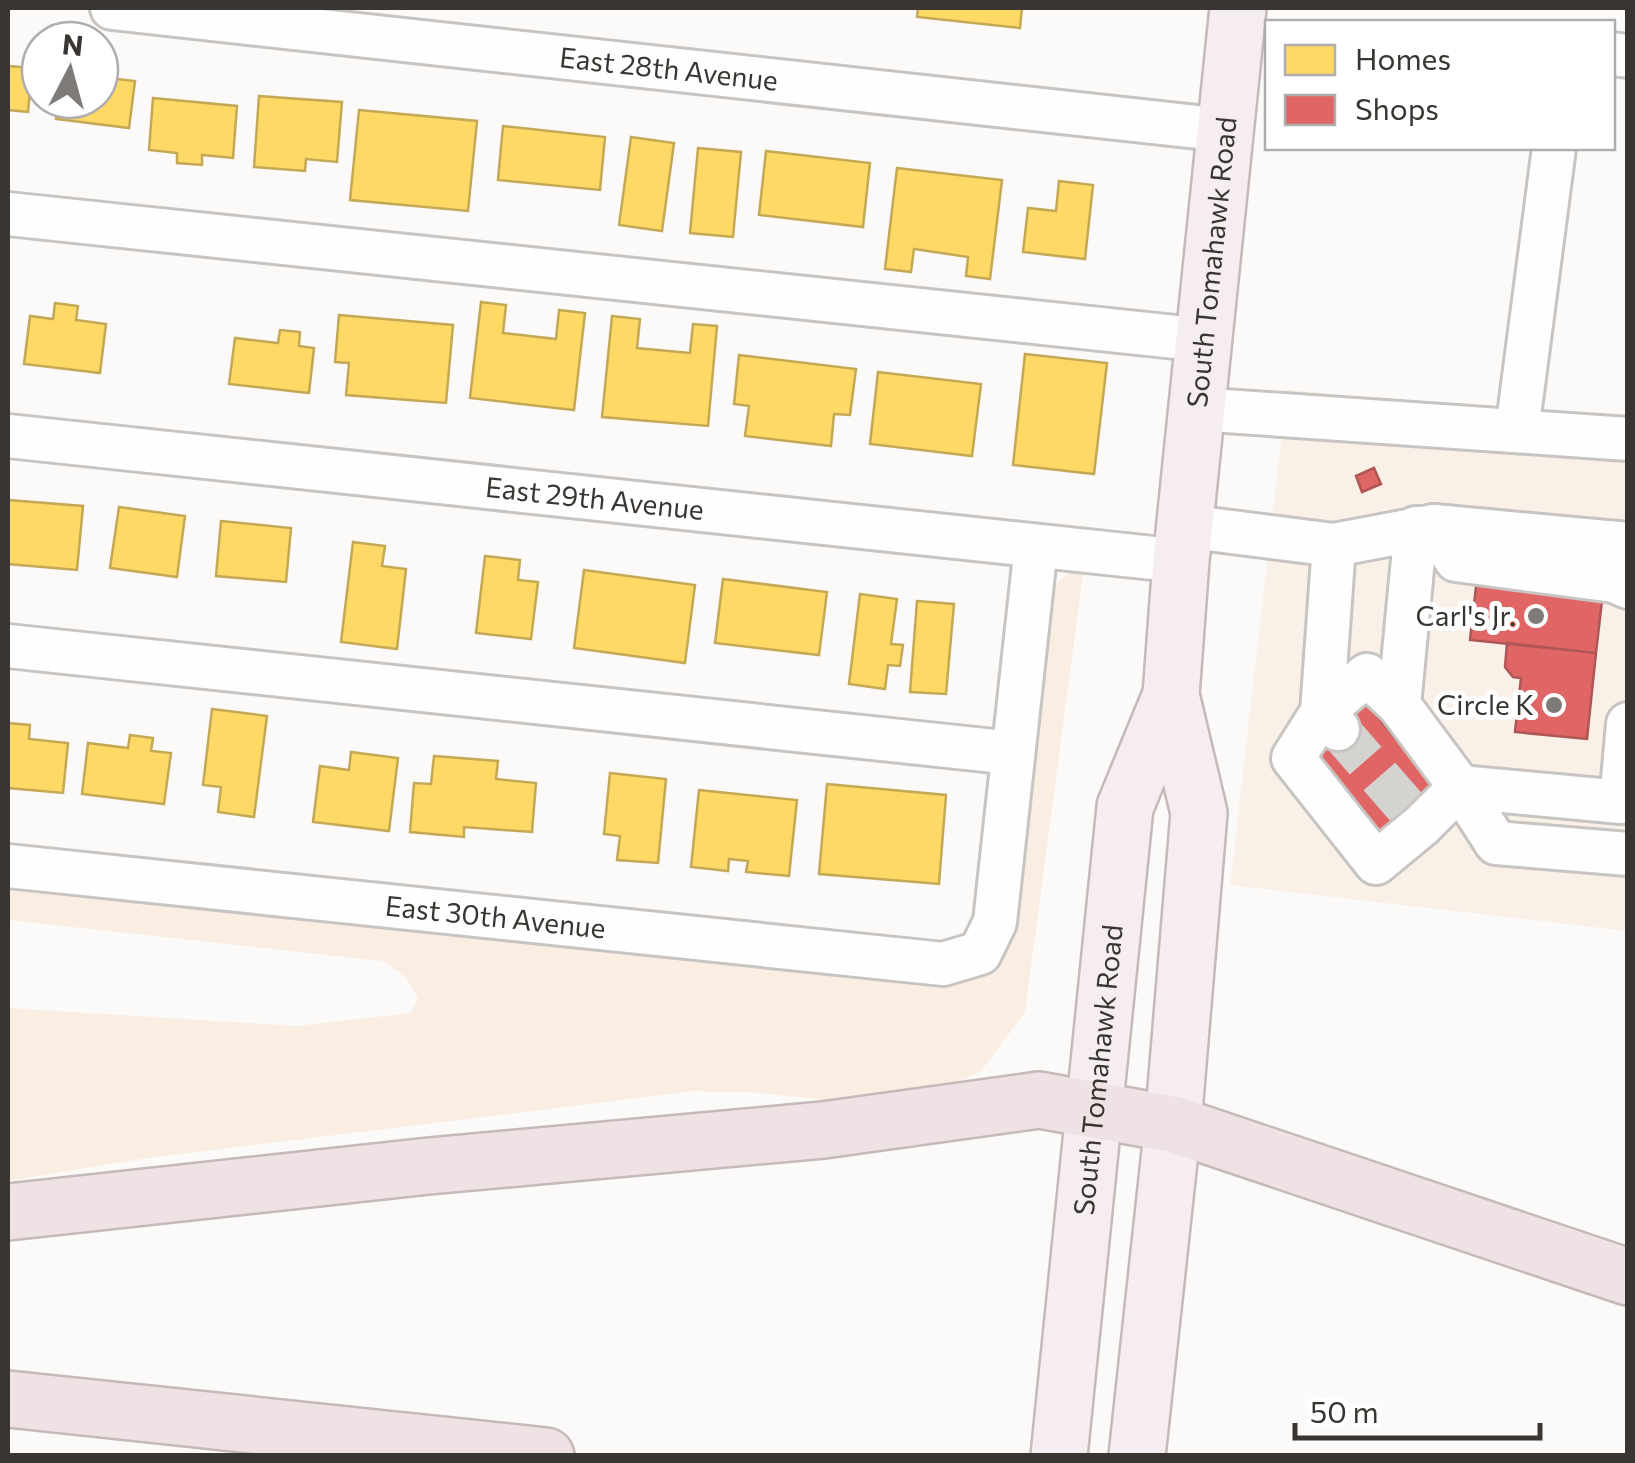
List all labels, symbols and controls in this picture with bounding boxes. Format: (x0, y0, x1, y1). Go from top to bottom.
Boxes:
north arrow (20, 20, 120, 120)
legend (1265, 20, 1615, 150)
text: N (60, 26, 85, 62)
street label: East 28th Avenue (558, 39, 780, 97)
text: Homes (1355, 39, 1451, 76)
text: Shops (1355, 89, 1439, 126)
street label: South Tomahawk Road (1179, 115, 1243, 409)
street label: East 29th Avenue (484, 469, 706, 526)
place label: Carl's Jr. (1416, 598, 1516, 632)
marker: Carl's Jr. (1525, 605, 1547, 627)
place label: Circle K (1437, 687, 1534, 721)
marker: Circle K (1543, 694, 1565, 716)
street label: East 30th Avenue (384, 888, 607, 945)
street label: South Tomahawk Road (1066, 923, 1129, 1217)
scale bar (1295, 1378, 1540, 1440)
text: 50 m (1310, 1392, 1379, 1429)

